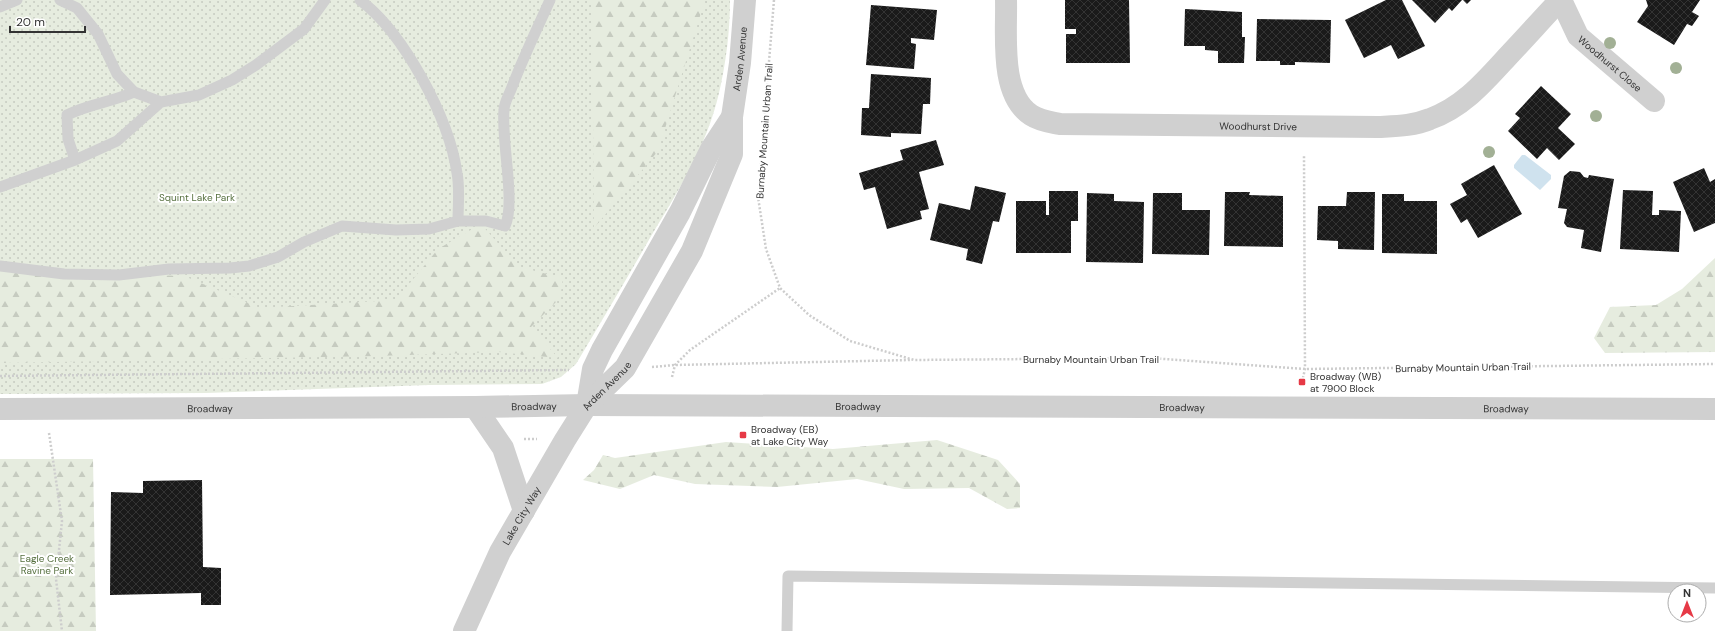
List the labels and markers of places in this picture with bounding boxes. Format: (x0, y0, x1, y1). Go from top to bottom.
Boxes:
place label: Broadway (WB) at 7900 Block (1310, 370, 1382, 395)
marker: Broadway (WB) at 7900 Block (1297, 377, 1307, 387)
place label: Broadway (EB) at Lake City Way (751, 423, 829, 448)
marker: Broadway (EB) at Lake City Way (738, 430, 748, 440)

